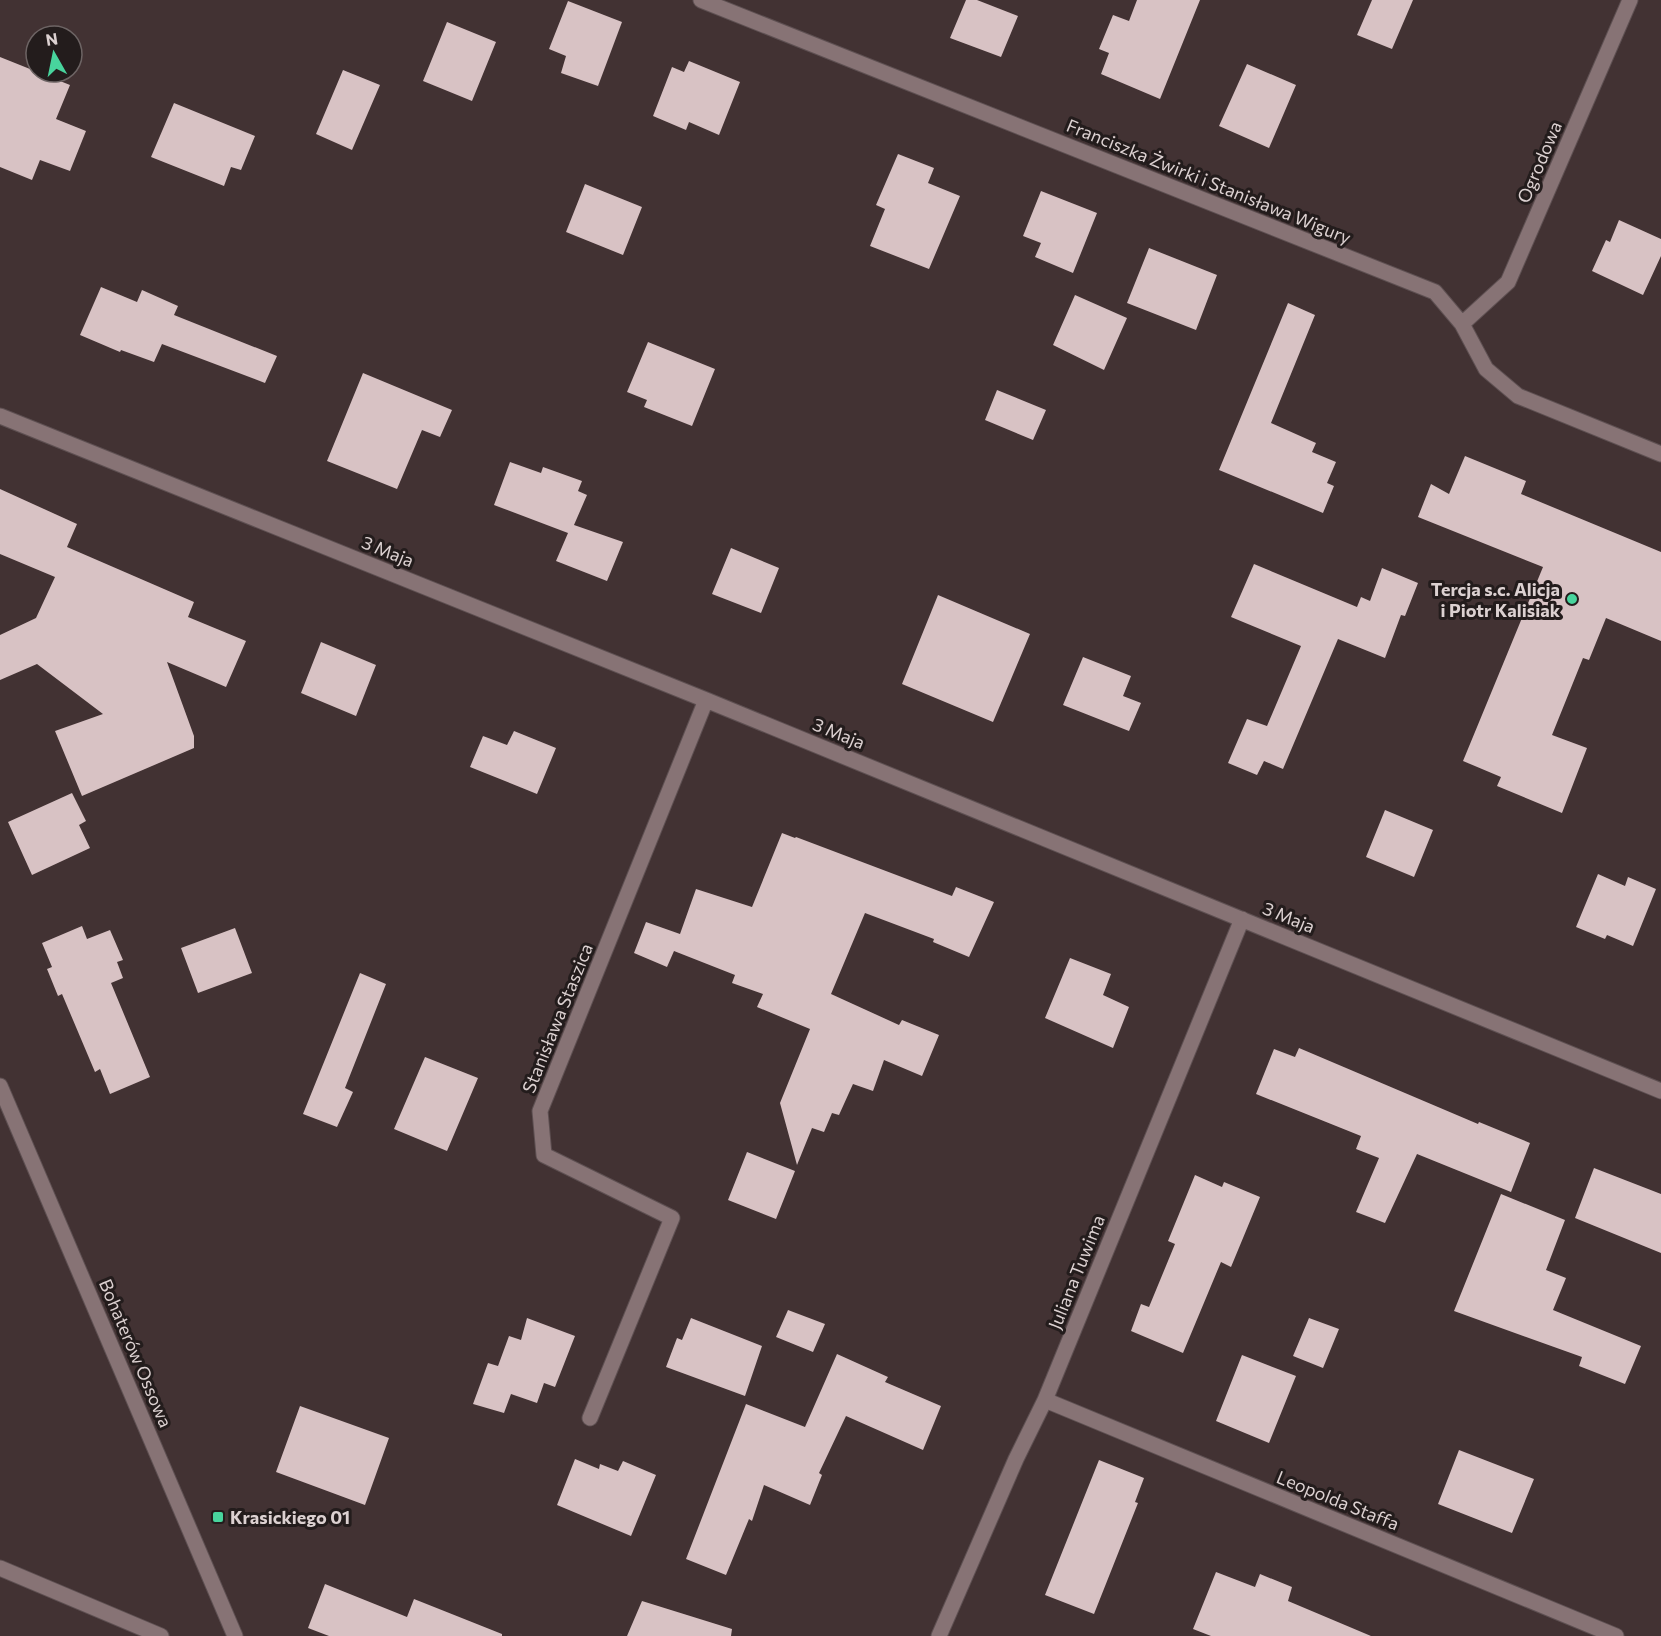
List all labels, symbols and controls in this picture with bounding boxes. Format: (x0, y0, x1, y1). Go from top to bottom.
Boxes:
north arrow (24, 24, 84, 84)
text: N (44, 28, 59, 49)
street label: Franciszka Żwirki i Stanisława Wigury (1064, 114, 1354, 248)
street label: Ogrodowa (1512, 118, 1566, 206)
street label: 3 Maja (359, 531, 417, 571)
place label: Tercja s.c. Alicja i Piotr Kalisiak (1431, 578, 1561, 621)
marker: Tercja s.c. Alicja i Piotr Kalisiak (1565, 592, 1579, 606)
street label: 3 Maja (810, 713, 868, 753)
street label: 3 Maja (1260, 897, 1318, 937)
street label: Stanisława Staszica (517, 940, 597, 1096)
street label: Juliana Tuwima (1043, 1212, 1109, 1332)
street label: Bohaterów Ossowa (95, 1275, 177, 1431)
street label: Leopolda Staffa (1274, 1465, 1402, 1535)
place label: Krasickiego 01 (230, 1506, 350, 1528)
marker: Krasickiego 01 (211, 1510, 225, 1524)

